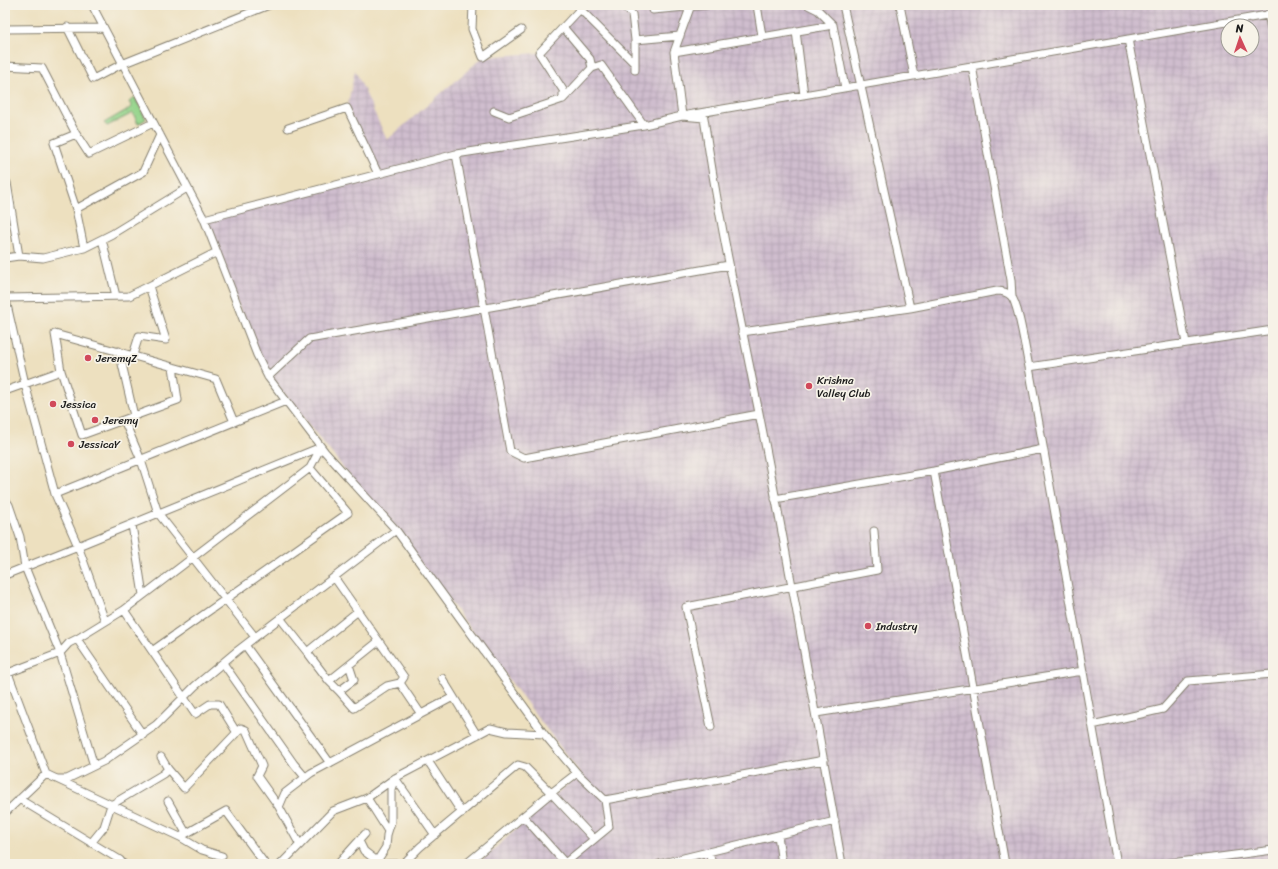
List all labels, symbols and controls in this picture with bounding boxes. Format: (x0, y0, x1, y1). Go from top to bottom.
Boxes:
north arrow (1220, 18, 1260, 58)
text: N (1234, 19, 1244, 38)
place label: JeremyZ (95, 349, 138, 368)
marker: JeremyZ (83, 353, 93, 363)
place label: Krishna Valley Club (817, 371, 871, 403)
marker: Krishna Valley Club (804, 381, 814, 391)
place label: Jessica (60, 395, 96, 414)
marker: Jessica (48, 399, 58, 409)
place label: Jeremy (102, 411, 138, 430)
marker: Jeremy (90, 415, 100, 425)
place label: JessicaY (78, 435, 121, 454)
marker: JessicaY (66, 439, 76, 449)
place label: Industry (875, 617, 918, 636)
marker: Industry (863, 621, 873, 631)

